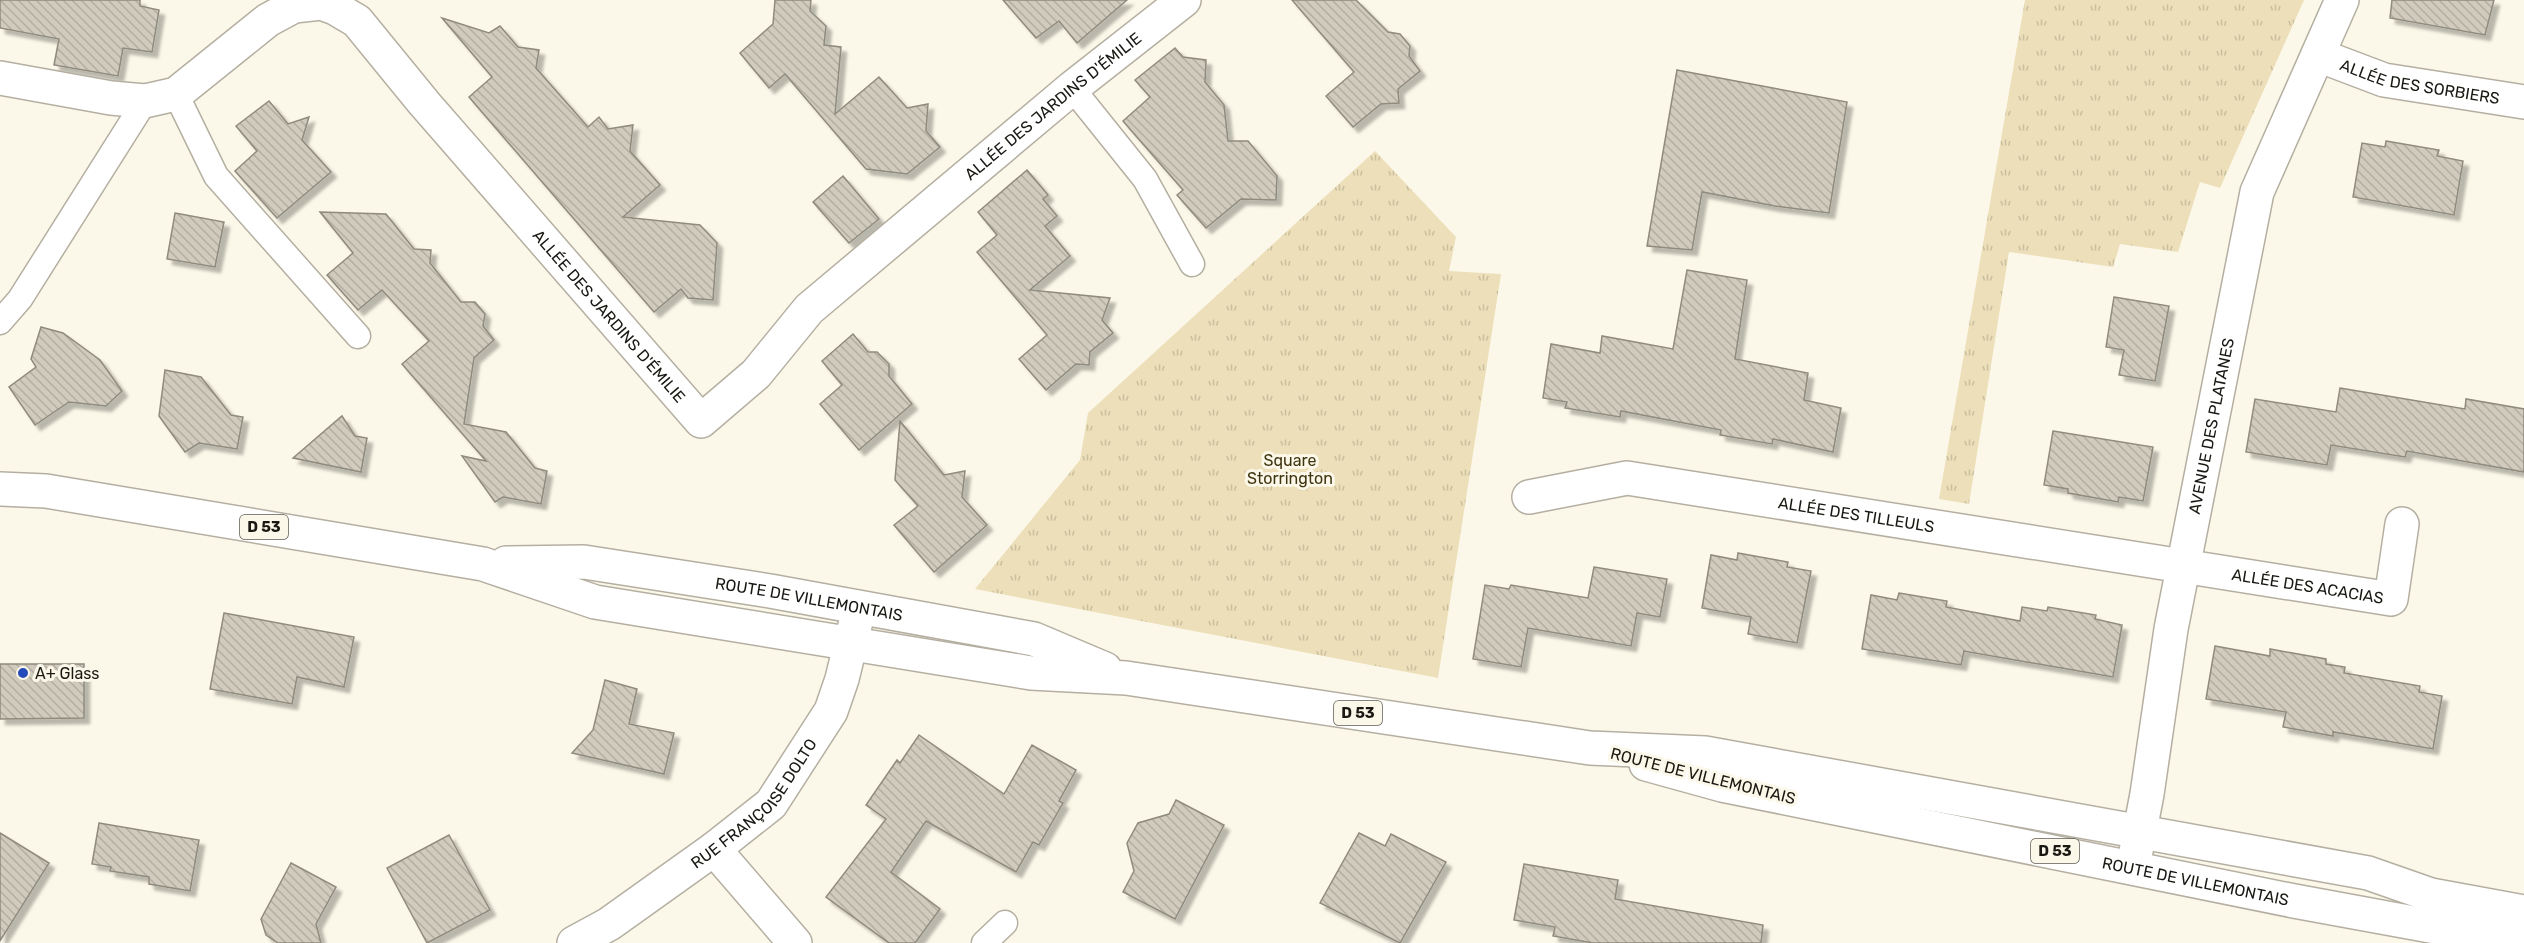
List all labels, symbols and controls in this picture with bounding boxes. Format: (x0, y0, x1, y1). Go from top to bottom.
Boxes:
street label: ALLÉE DES JARDINS D'ÉMILIE (961, 28, 1145, 184)
street label: ALLÉE DES SORBIERS (2337, 55, 2501, 108)
street label: ALLÉE DES JARDINS D'ÉMILIE (529, 226, 690, 406)
street label: AVENUE DES PLATANES (2184, 336, 2238, 516)
park label: Square Storrington (1247, 451, 1333, 488)
street label: ALLÉE DES TILLEULS (1777, 493, 1936, 536)
road number: D 53 (240, 515, 288, 539)
street label: ALLÉE DES ACACIAS (2230, 564, 2385, 607)
street label: ROUTE DE VILLEMONTAIS (714, 573, 904, 624)
place label: A+ Glass (35, 664, 100, 683)
marker: A+ Glass (16, 666, 30, 680)
road number: D 53 (1334, 701, 1382, 725)
street label: RUE FRANÇOISE DOLTO (687, 735, 820, 872)
street label: ROUTE DE VILLEMONTAIS (1609, 744, 1797, 808)
road number: D 53 (2031, 839, 2079, 863)
street label: ROUTE DE VILLEMONTAIS (2100, 853, 2291, 909)

